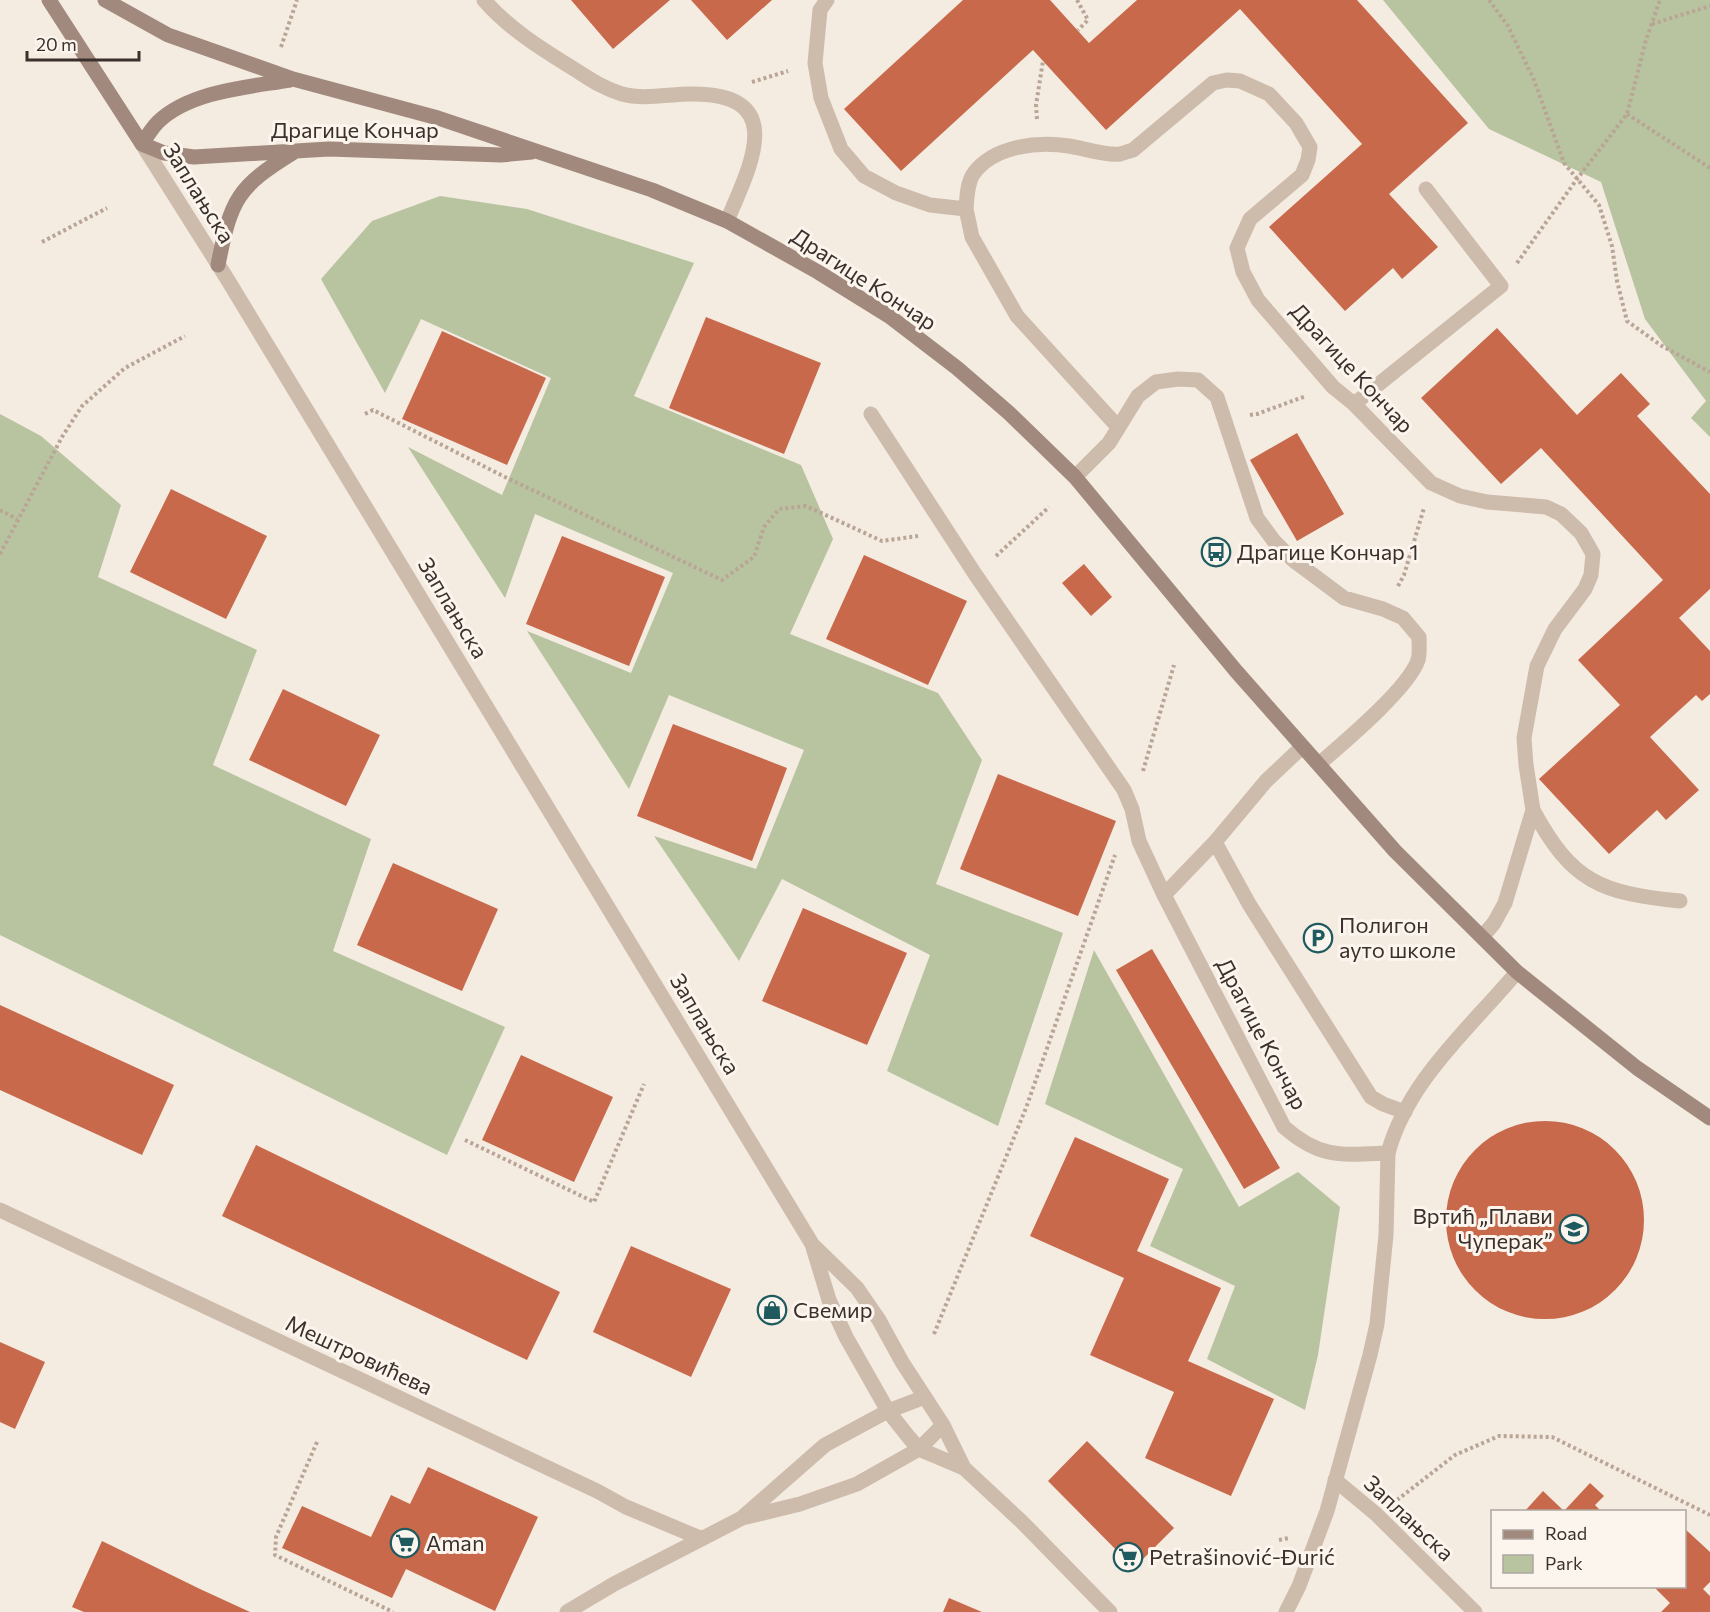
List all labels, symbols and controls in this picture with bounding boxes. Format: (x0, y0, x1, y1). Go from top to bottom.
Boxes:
scale bar (27, 24, 140, 62)
text: 20 m (36, 33, 77, 55)
street label: Драгице Кончар (271, 116, 439, 143)
street label: Заплањска (158, 138, 241, 248)
street label: Драгице Кончар (786, 222, 942, 336)
street label: Драгице Кончар (1285, 297, 1420, 438)
bus stop icon: Драгице Кончар 1 (1200, 536, 1232, 568)
place label: Драгице Кончар 1 (1237, 538, 1419, 565)
street label: Заплањска (413, 552, 494, 663)
place label: Полигон ауто школе (1339, 911, 1456, 963)
parking icon: Полигон ауто школе (1302, 922, 1334, 954)
street label: Драгице Кончар (1211, 953, 1314, 1114)
street label: Заплањска (665, 968, 746, 1079)
place label: Вртић „Плави Чуперак” (1413, 1202, 1553, 1254)
school or university icon: Вртић „Плави Чуперак” (1558, 1213, 1590, 1245)
shop icon: Свемир (756, 1294, 788, 1326)
place label: Свемир (793, 1296, 873, 1323)
street label: Мештровићева (282, 1309, 437, 1400)
street label: Заплањска (1359, 1469, 1460, 1566)
legend (1491, 1510, 1686, 1588)
text: Road (1545, 1522, 1587, 1544)
supermarket icon: Aman (389, 1527, 421, 1559)
place label: Aman (426, 1529, 485, 1556)
supermarket icon: Petrašinović-Đurić (1112, 1541, 1144, 1573)
place label: Petrašinović-Đurić (1149, 1543, 1335, 1570)
text: Park (1545, 1552, 1583, 1574)

